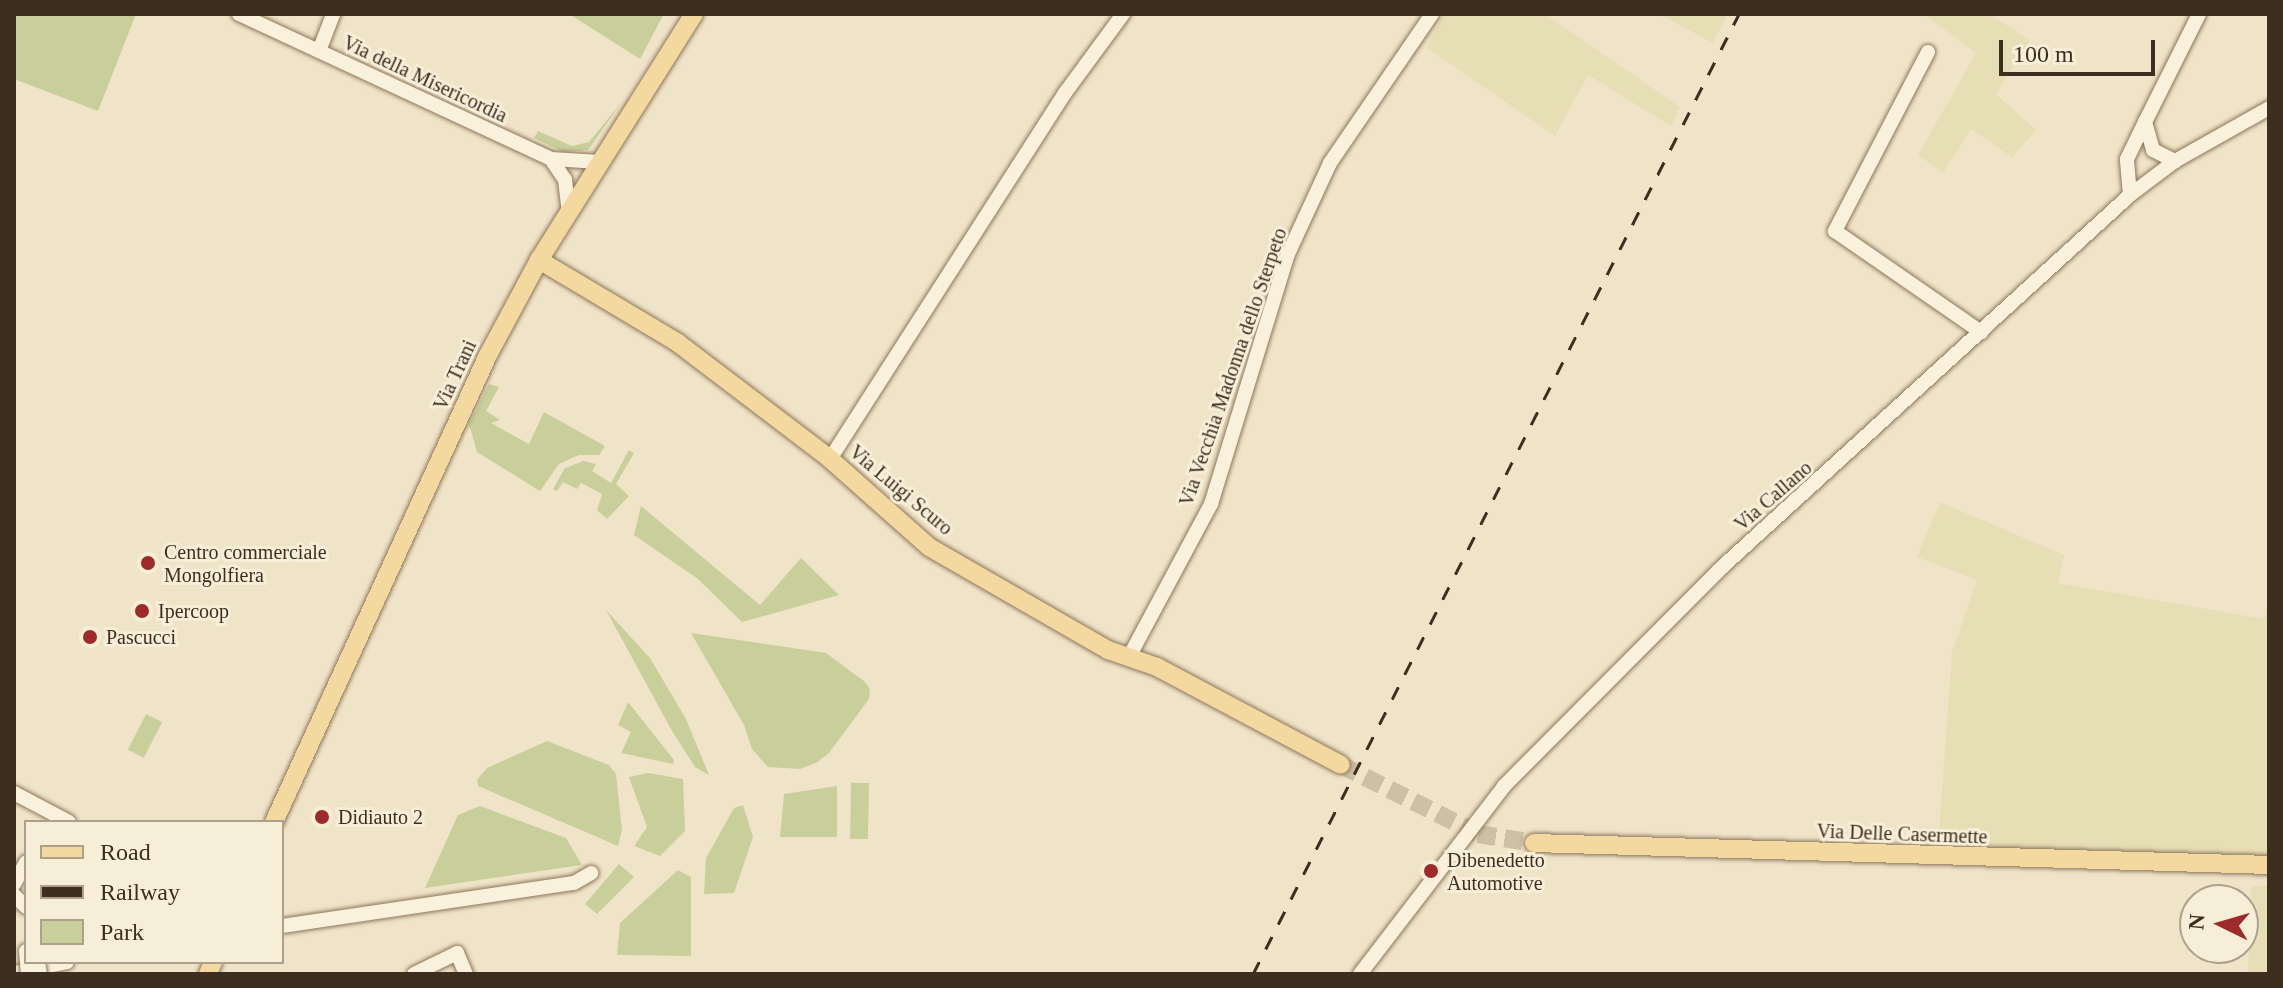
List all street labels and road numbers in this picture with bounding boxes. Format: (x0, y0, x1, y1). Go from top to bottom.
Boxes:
street label: Via della Misericordia (339, 30, 511, 128)
street label: Via Vecchia Madonna dello Sterpeto (1174, 225, 1292, 509)
street label: Via Trani (428, 336, 482, 414)
street label: Via Luigi Scuro (844, 440, 958, 540)
street label: Via Callano (1729, 456, 1817, 536)
street label: Via Delle Casermette (1816, 819, 1988, 849)

